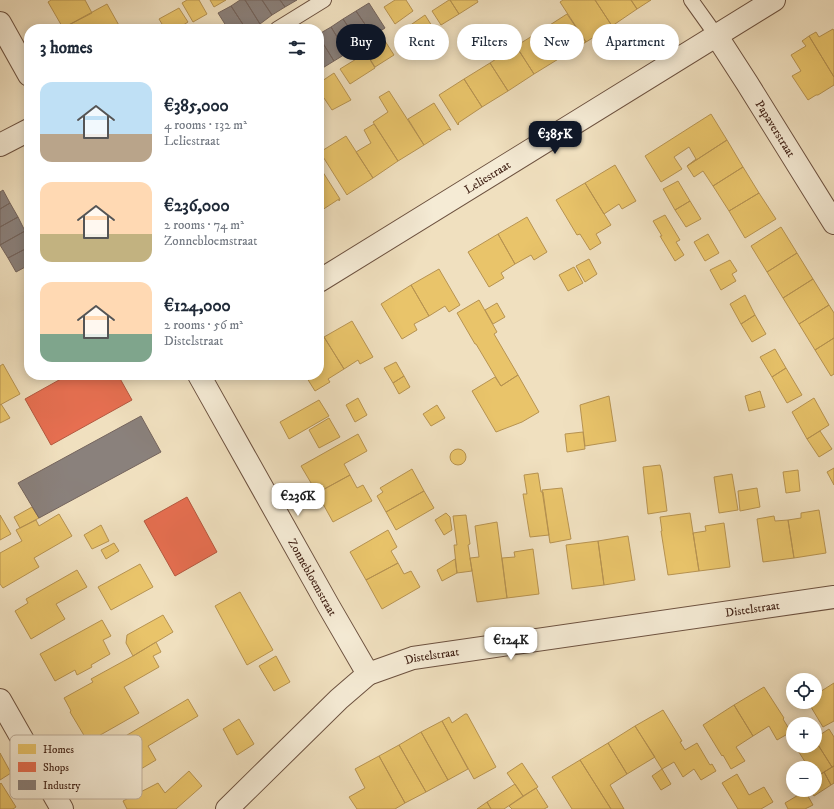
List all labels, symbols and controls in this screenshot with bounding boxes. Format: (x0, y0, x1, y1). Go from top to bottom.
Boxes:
chip: Buy (336, 24, 386, 60)
chip: Rent (394, 24, 449, 60)
chip: Filters (457, 24, 522, 60)
chip: New (530, 24, 584, 60)
chip: Apartment (592, 24, 679, 60)
text: 3 homes (40, 37, 93, 59)
icon: filters (286, 37, 308, 59)
text: €385,000 (164, 95, 229, 117)
icon: home (72, 98, 120, 146)
street label: Papaverstraat (752, 98, 798, 160)
text: 4 rooms · 132 m² (164, 117, 247, 133)
pin: €385K (527, 121, 583, 155)
text: €385K (538, 126, 572, 142)
text: Leliestraat (164, 133, 220, 149)
street label: Leliestraat (462, 157, 514, 197)
text: €236,000 (164, 195, 230, 217)
icon: home (72, 198, 120, 246)
text: 2 rooms · 74 m² (164, 217, 244, 233)
text: Zonnebloemstraat (164, 233, 258, 249)
text: €124,000 (164, 295, 231, 317)
icon: home (72, 298, 120, 346)
text: 2 rooms · 56 m² (164, 317, 243, 333)
text: Distelstraat (164, 333, 223, 349)
pin: €236K (270, 483, 326, 517)
text: €236K (281, 488, 315, 504)
street label: Zonnebloemstraat (284, 536, 340, 619)
street label: Distelstraat (724, 598, 781, 621)
pin: €124K (483, 627, 539, 661)
text: €124K (493, 632, 529, 648)
street label: Distelstraat (403, 644, 460, 668)
map controls (786, 673, 822, 797)
button: locate (786, 673, 822, 709)
button: + (786, 717, 822, 753)
legend (10, 735, 142, 799)
text: Homes (43, 743, 74, 757)
text: Shops (43, 761, 69, 775)
button: − (786, 761, 822, 797)
text: Industry (43, 779, 81, 793)

